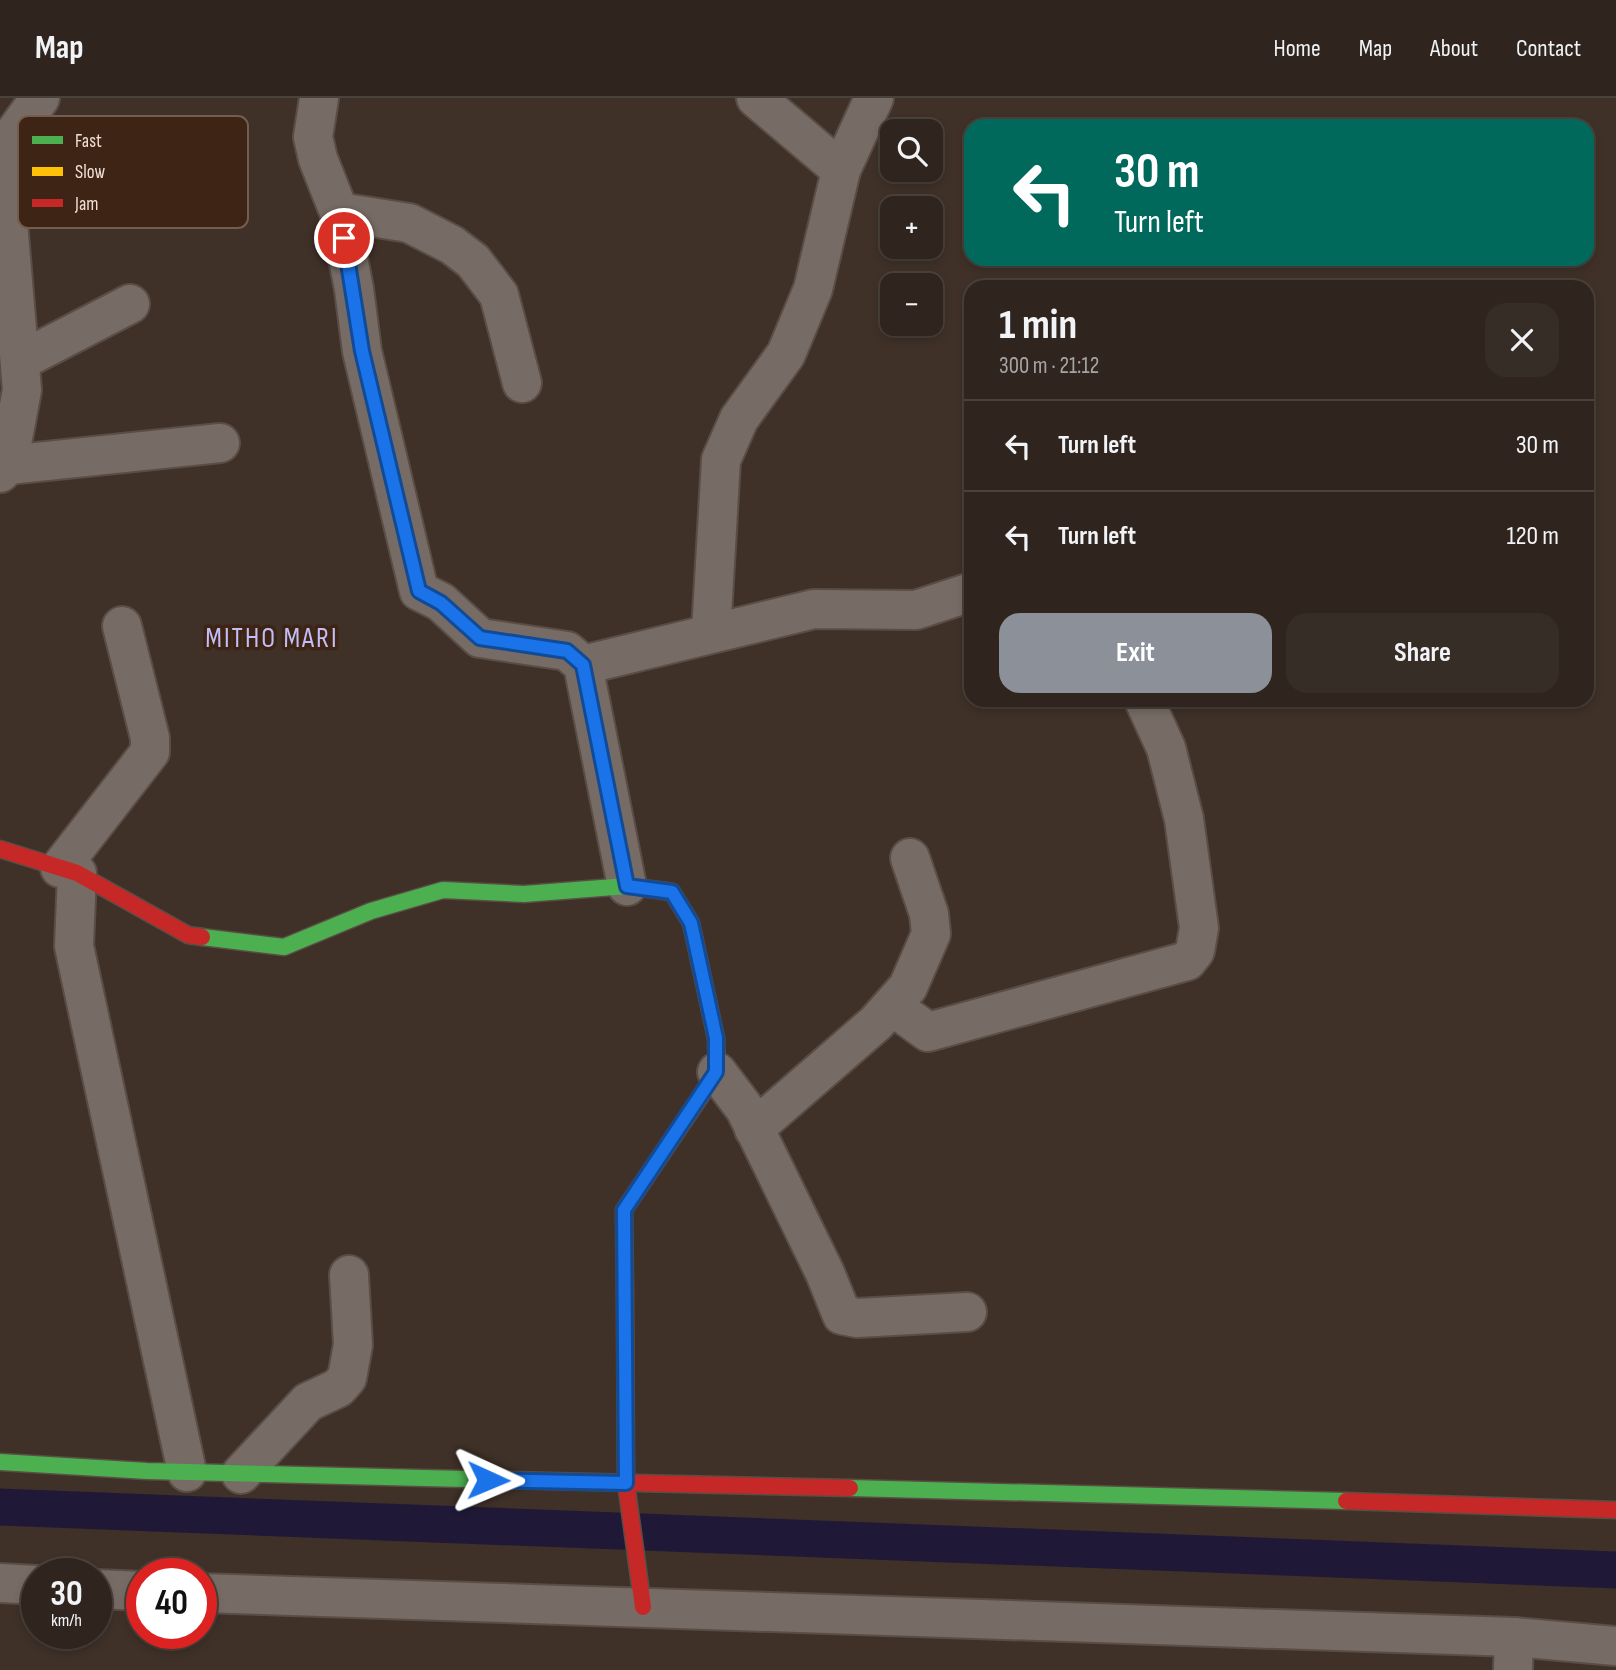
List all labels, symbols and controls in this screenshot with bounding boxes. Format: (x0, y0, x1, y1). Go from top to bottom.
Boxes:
text: Map (35, 28, 84, 68)
text: Home (1273, 34, 1321, 63)
text: Map (1359, 34, 1392, 63)
text: About (1430, 34, 1478, 63)
text: Contact (1516, 34, 1581, 63)
legend (18, 116, 248, 228)
map controls (880, 119, 943, 336)
button: search (880, 119, 943, 182)
text: Fast (75, 130, 102, 153)
text: 30 m (1114, 143, 1199, 202)
icon: left (999, 147, 1090, 238)
text: Slow (75, 161, 105, 184)
text: Jam (74, 193, 98, 216)
button: + (880, 196, 943, 259)
text: Turn left (1114, 203, 1204, 242)
pin (314, 208, 374, 268)
icon: arrive (325, 219, 363, 257)
button: − (880, 273, 943, 336)
text: 1 min (999, 300, 1077, 351)
button: close (1485, 303, 1559, 377)
text: 300 m · 21:12 (999, 352, 1099, 380)
icon: left (999, 427, 1037, 465)
text: Turn left (1058, 430, 1136, 461)
text: 30 m (1516, 430, 1559, 461)
icon: left (999, 518, 1037, 556)
text: Turn left (1058, 521, 1136, 552)
text: 120 m (1506, 521, 1559, 552)
button: Exit (999, 613, 1272, 693)
button: Share (1286, 613, 1559, 693)
district label: MITHO MARI (205, 622, 339, 655)
position arrow (451, 1443, 525, 1517)
speed limit sign: 40 (126, 1558, 217, 1649)
text: 30 (50, 1573, 83, 1616)
text: km/h (51, 1610, 82, 1631)

